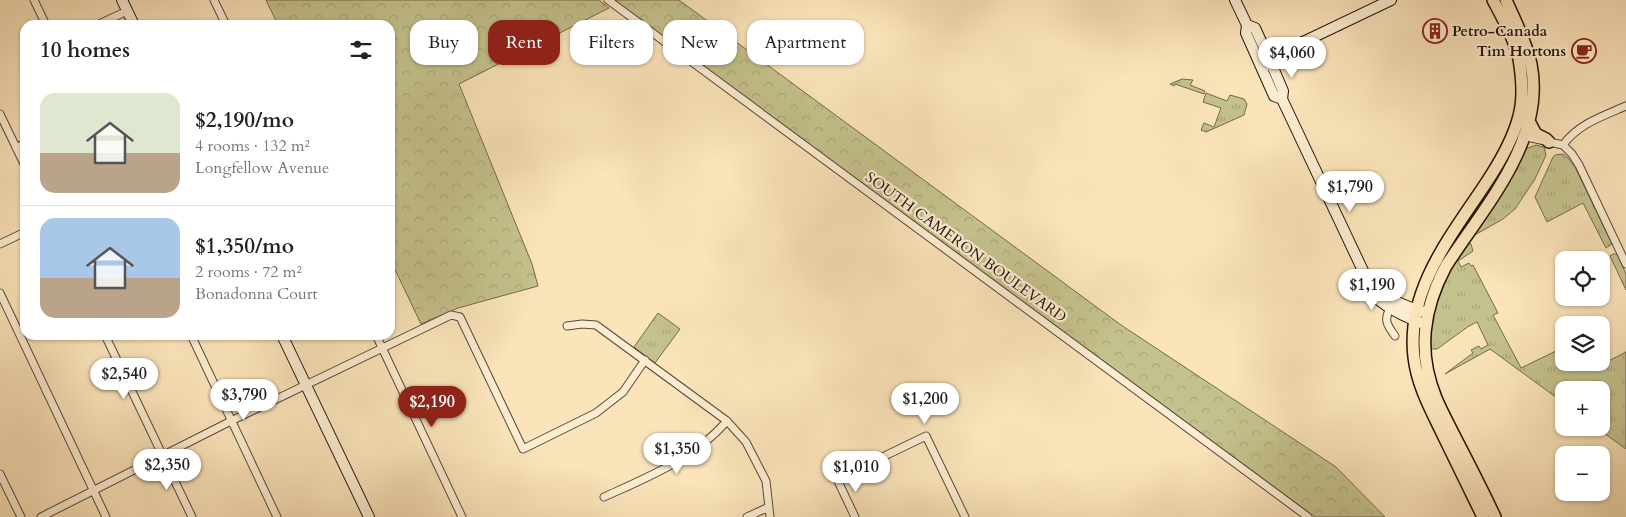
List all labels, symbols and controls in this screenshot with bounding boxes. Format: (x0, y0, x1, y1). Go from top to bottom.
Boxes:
building icon: Petro-Canada (1422, 18, 1448, 44)
chip: Buy (410, 20, 478, 65)
chip: Rent (488, 20, 560, 65)
chip: Filters (570, 20, 653, 65)
chip: New (663, 20, 737, 65)
chip: Apartment (747, 20, 864, 65)
place label: Petro-Canada (1452, 21, 1548, 41)
text: 10 homes (40, 36, 130, 65)
icon: filters (347, 36, 375, 64)
pin: $4,060 (1251, 36, 1333, 79)
cafe icon: Tim Hortons (1571, 38, 1597, 64)
place label: Tim Hortons (1477, 41, 1566, 61)
text: $4,060 (1269, 42, 1315, 64)
text: $2,190/mo (195, 106, 294, 135)
icon: home (80, 113, 140, 173)
text: 4 rooms · 132 m² (195, 135, 310, 157)
text: Longfellow Avenue (195, 157, 329, 179)
street label: SOUTH CAMERON BOULEVARD (861, 167, 1071, 327)
pin: $1,790 (1309, 170, 1391, 213)
text: $1,790 (1327, 176, 1373, 198)
text: $1,350/mo (195, 232, 294, 261)
icon: home (80, 238, 140, 298)
map controls (1555, 251, 1610, 501)
button: locate (1555, 251, 1610, 306)
text: 2 rooms · 72 m² (195, 261, 302, 283)
pin: $1,190 (1331, 268, 1413, 311)
text: $1,190 (1349, 274, 1395, 296)
text: Bonadonna Court (195, 283, 318, 305)
button: layers (1555, 316, 1610, 371)
pin: $2,540 (83, 358, 165, 400)
text: $2,540 (101, 363, 147, 385)
pin: $3,790 (203, 378, 285, 421)
button: + (1555, 381, 1610, 436)
pin: $1,200 (884, 382, 966, 425)
text: $3,790 (221, 384, 267, 406)
pin: $2,190 (391, 386, 473, 428)
text: $1,200 (902, 388, 948, 410)
text: $2,190 (409, 391, 455, 413)
pin: $1,350 (636, 432, 718, 475)
text: $1,350 (654, 438, 700, 460)
button: − (1555, 446, 1610, 501)
pin: $2,350 (126, 448, 208, 491)
pin: $1,010 (815, 450, 897, 493)
text: $2,350 (144, 454, 190, 476)
text: $1,010 (833, 456, 879, 478)

